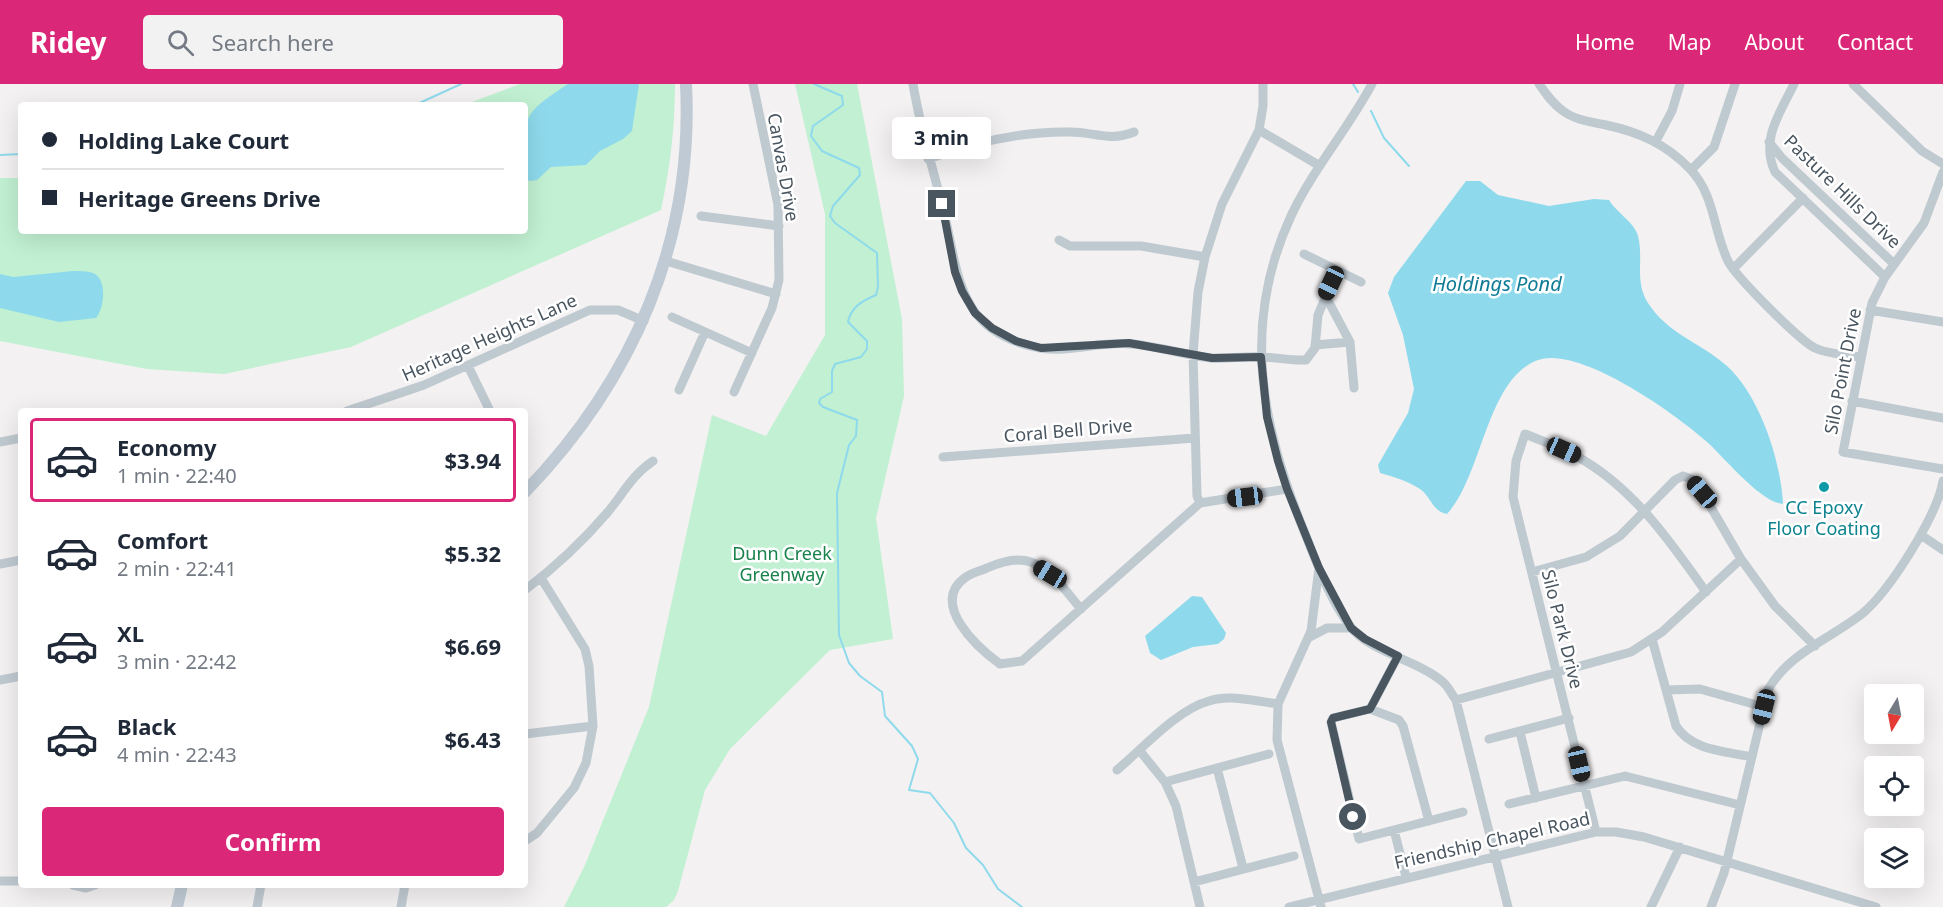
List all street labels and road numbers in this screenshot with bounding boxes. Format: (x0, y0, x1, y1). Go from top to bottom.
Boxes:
street label: Canvas Drive (763, 111, 805, 223)
street label: Pasture Hills Drive (1779, 129, 1907, 253)
street label: Heritage Heights Lane (398, 288, 580, 386)
street label: Silo Point Drive (1818, 306, 1866, 436)
street label: Coral Bell Drive (1003, 412, 1133, 448)
street label: Silo Park Drive (1537, 567, 1589, 691)
street label: Friendship Chapel Road (1392, 806, 1592, 874)

